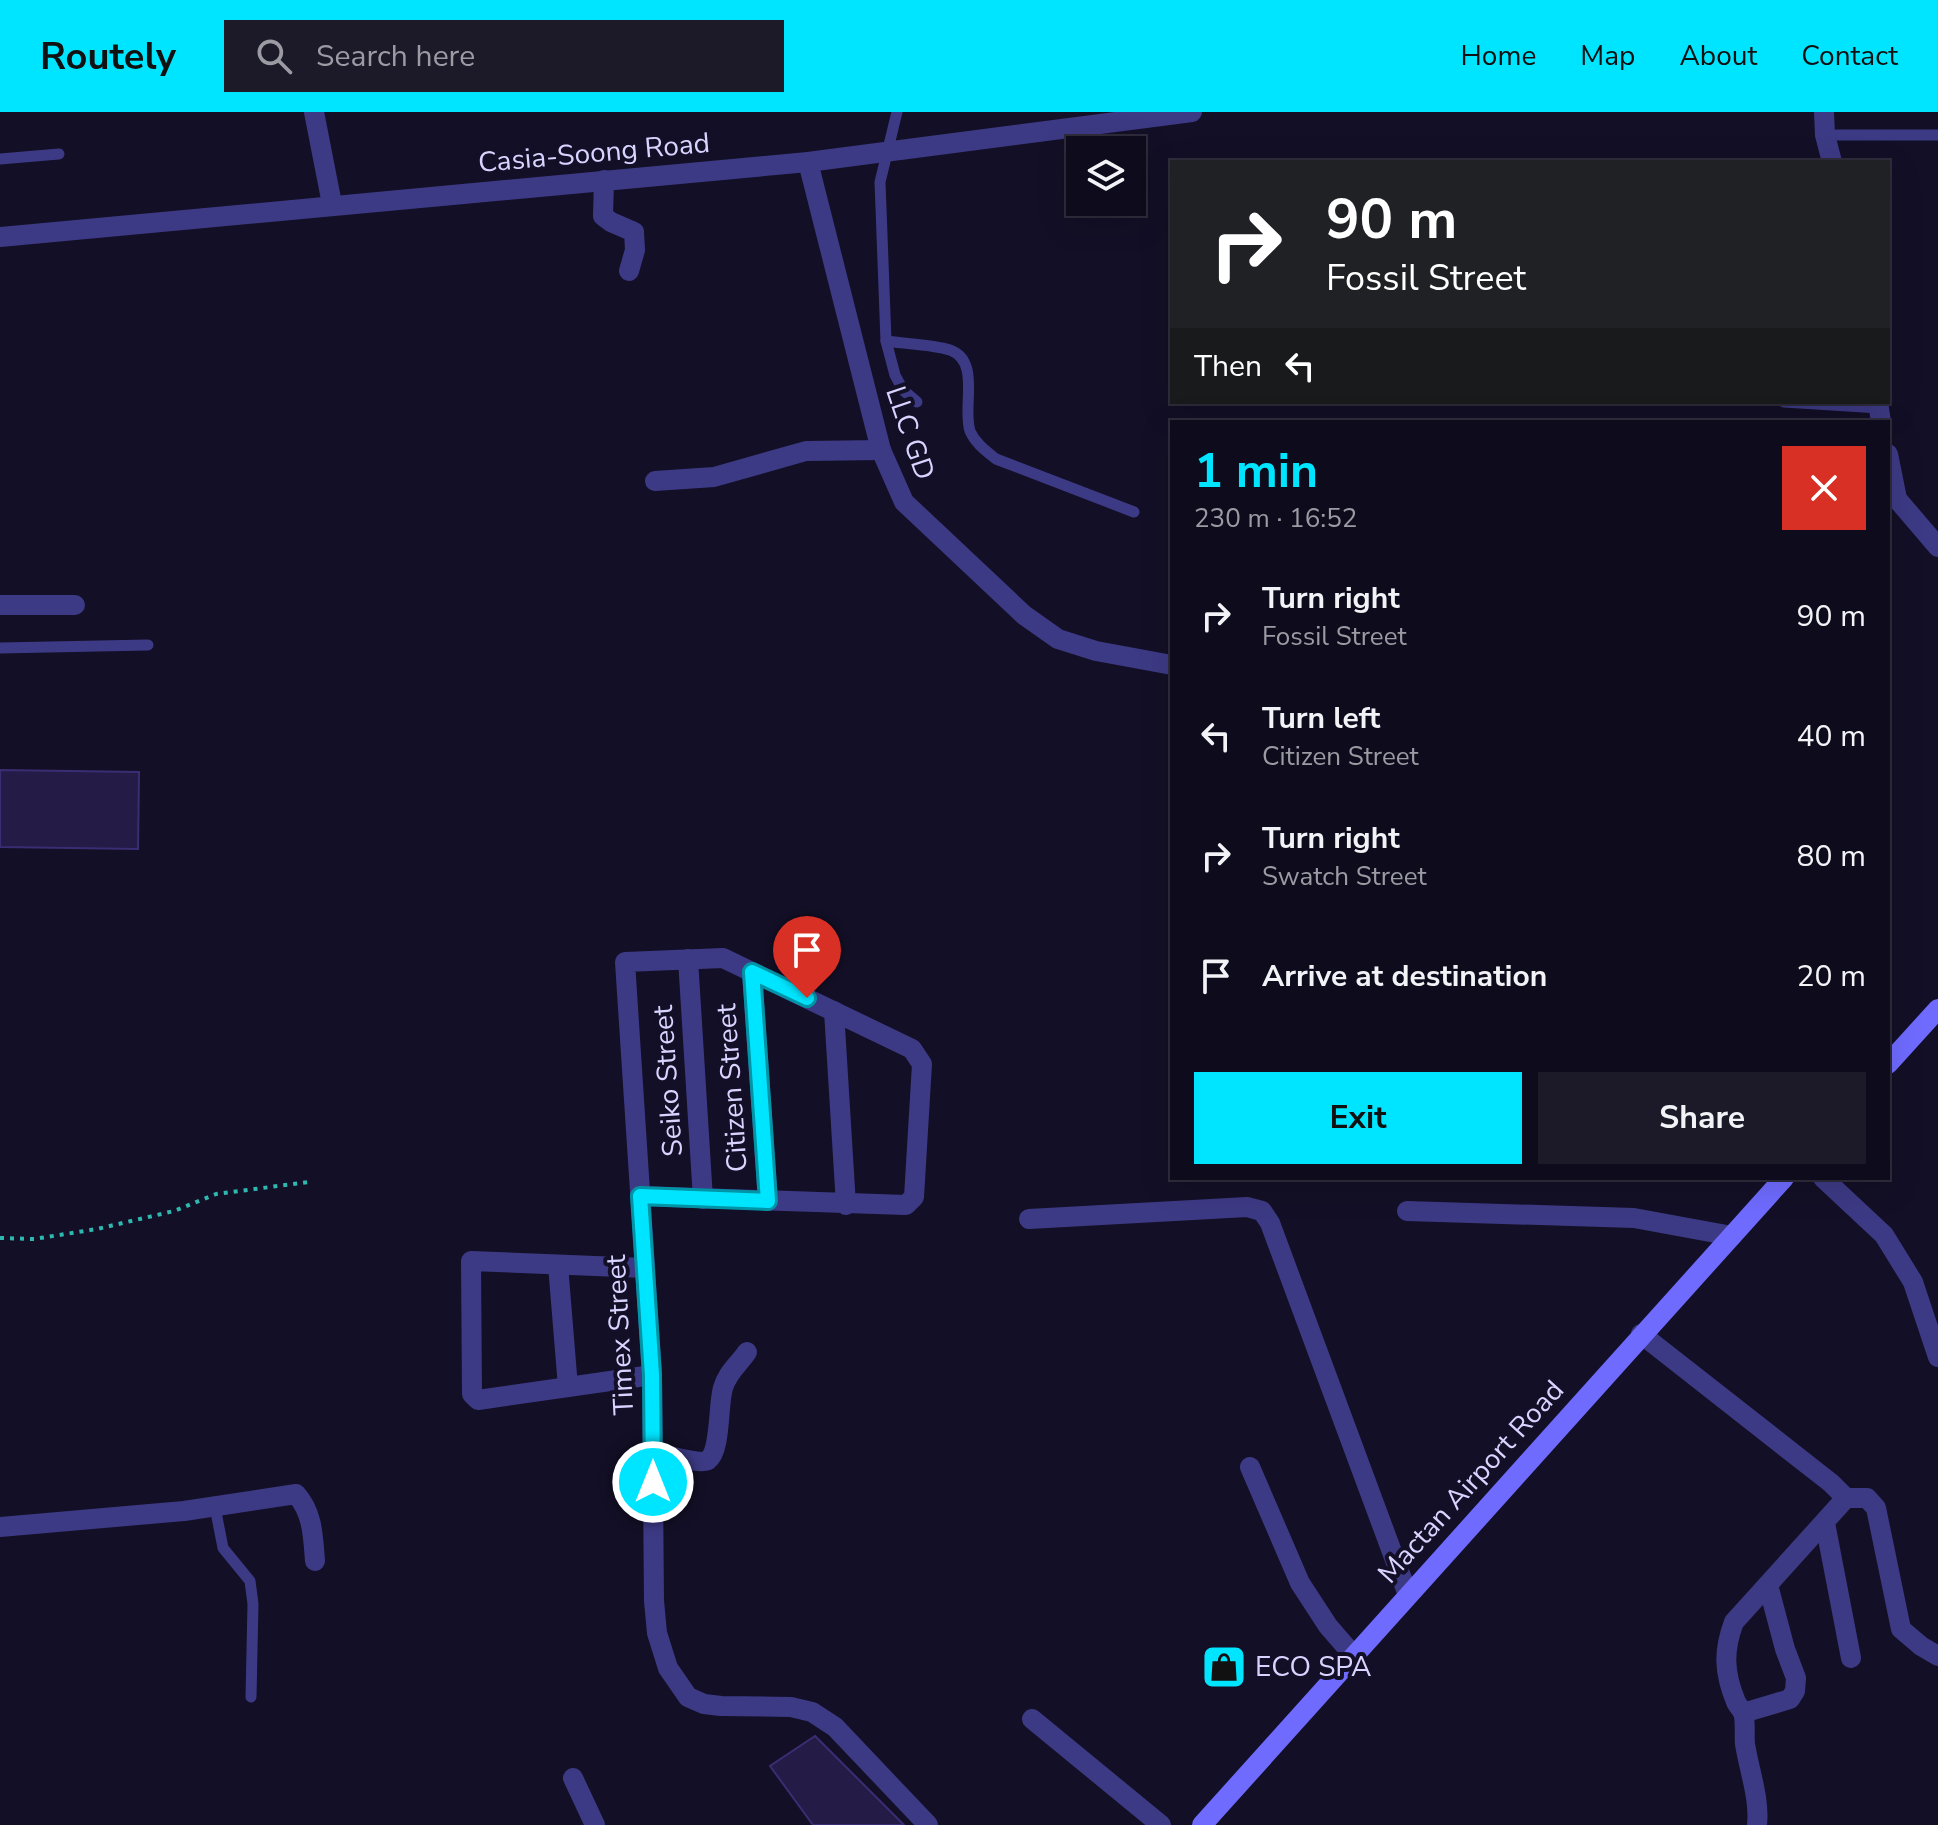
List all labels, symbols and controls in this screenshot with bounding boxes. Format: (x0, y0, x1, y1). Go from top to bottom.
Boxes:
search box (224, 20, 784, 92)
text: Routely (40, 31, 176, 82)
icon: search (252, 34, 296, 78)
text: Search here (316, 36, 475, 77)
text: Home (1461, 37, 1536, 75)
text: Map (1580, 37, 1635, 75)
text: About (1679, 37, 1757, 75)
text: Contact (1801, 37, 1898, 75)
street label: Casia-Soong Road (477, 124, 711, 182)
map controls (1066, 136, 1146, 216)
button: layers (1066, 136, 1146, 216)
text: 90 m (1326, 181, 1457, 258)
icon: right (1194, 192, 1298, 296)
text: Fossil Street (1326, 254, 1526, 303)
icon: left (1278, 344, 1322, 388)
text: Then (1194, 346, 1262, 387)
street label: LLC GD (876, 381, 944, 485)
text: 1 min (1194, 438, 1318, 504)
button: close (1782, 446, 1866, 530)
text: 230 m · 16:52 (1194, 501, 1357, 536)
text: Turn right (1262, 578, 1400, 619)
icon: right (1194, 594, 1238, 638)
text: 90 m (1797, 596, 1866, 637)
text: Fossil Street (1262, 619, 1407, 654)
text: Turn left (1262, 698, 1380, 739)
icon: left (1194, 714, 1238, 758)
text: 40 m (1797, 716, 1866, 757)
text: Citizen Street (1262, 739, 1419, 774)
text: Turn right (1262, 818, 1400, 859)
icon: right (1194, 834, 1238, 878)
text: 80 m (1797, 836, 1866, 877)
text: Swatch Street (1262, 859, 1427, 894)
pin (773, 916, 841, 998)
icon: arrive (785, 928, 829, 972)
icon: arrive (1194, 954, 1238, 998)
text: Arrive at destination (1262, 956, 1547, 997)
text: 20 m (1797, 956, 1866, 997)
street label: Citizen Street (707, 1002, 757, 1173)
street label: Seiko Street (644, 1004, 692, 1158)
button: Exit (1194, 1072, 1522, 1164)
button: Share (1538, 1072, 1866, 1164)
street label: Timex Street (597, 1254, 643, 1416)
street label: Mactan Airport Road (1369, 1372, 1573, 1592)
position arrow (611, 1440, 695, 1524)
shop icon: ECO SPA (1200, 1643, 1248, 1691)
place label: ECO SPA (1255, 1648, 1372, 1686)

